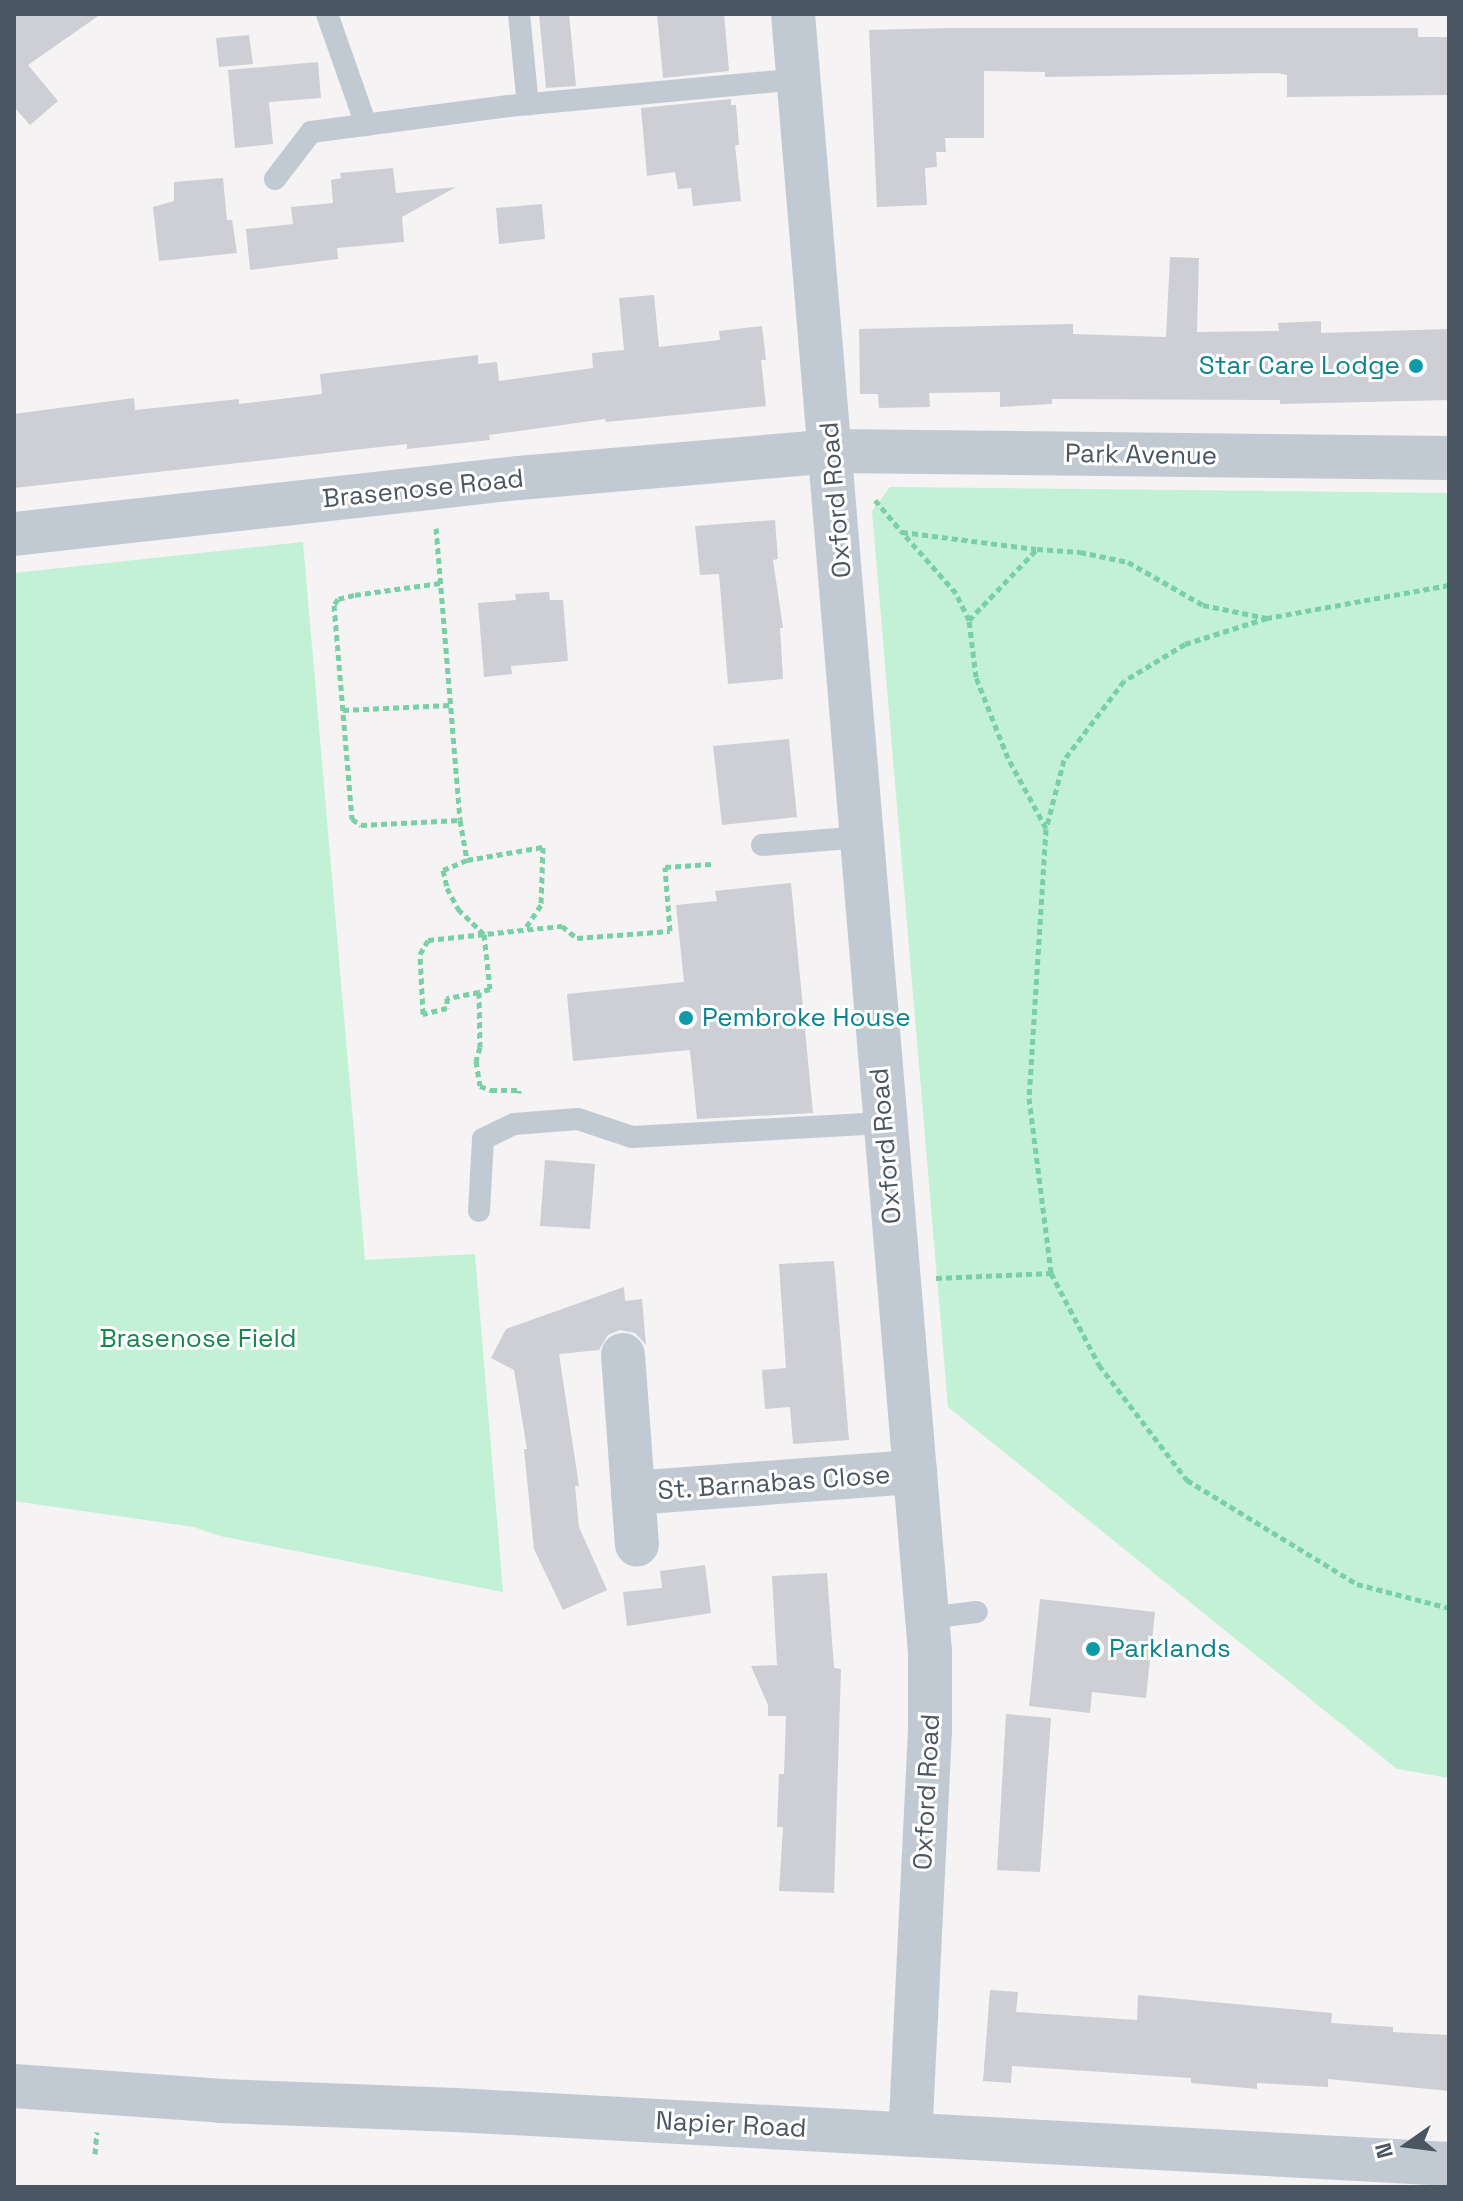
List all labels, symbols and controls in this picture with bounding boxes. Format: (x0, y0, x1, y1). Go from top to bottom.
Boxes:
place label: Star Care Lodge (1199, 350, 1400, 382)
marker: Star Care Lodge (1407, 357, 1425, 375)
street label: Oxford Road (814, 421, 858, 579)
street label: Park Avenue (1064, 438, 1218, 472)
street label: Brasenose Road (321, 463, 525, 515)
place label: Pembroke House (702, 1002, 911, 1034)
marker: Pembroke House (677, 1009, 695, 1027)
street label: Oxford Road (864, 1067, 908, 1225)
park label: Brasenose Field (99, 1323, 297, 1355)
street label: St. Barnabas Close (656, 1459, 892, 1507)
place label: Parklands (1109, 1633, 1231, 1665)
marker: Parklands (1084, 1640, 1102, 1658)
street label: Oxford Road (907, 1713, 947, 1871)
street label: Napier Road (655, 2105, 807, 2145)
north arrow (1367, 2105, 1447, 2185)
text: N (1368, 2140, 1399, 2161)

